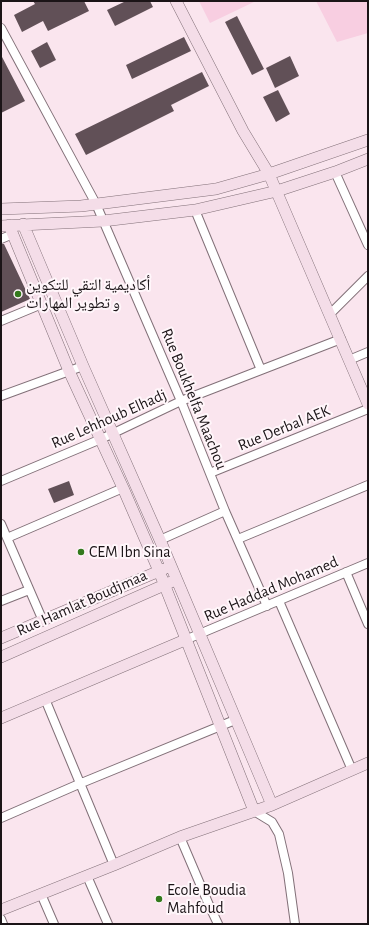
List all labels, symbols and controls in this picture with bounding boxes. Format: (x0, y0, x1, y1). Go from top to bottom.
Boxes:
place label: أكاديمية التقي للتكوين و تطوير المهارات (26, 275, 150, 313)
marker: أكاديمية التقي للتكوين و تطوير المهارات (13, 289, 23, 299)
street label: Rue Boukhelfa Maachou (157, 326, 231, 472)
street label: Rue Lehhoub Elhadj (48, 385, 170, 453)
street label: Rue Derbal AEK (235, 401, 333, 455)
place label: CEM Ibn Sina (89, 542, 171, 562)
marker: CEM Ibn Sina (76, 547, 86, 557)
street label: Rue Haddad Mohamed (201, 552, 341, 626)
street label: Rue Hamlat Boudjmaa (14, 566, 150, 640)
place label: Ecole Boudia Mahfoud (167, 880, 246, 918)
marker: Ecole Boudia Mahfoud (154, 894, 164, 904)

